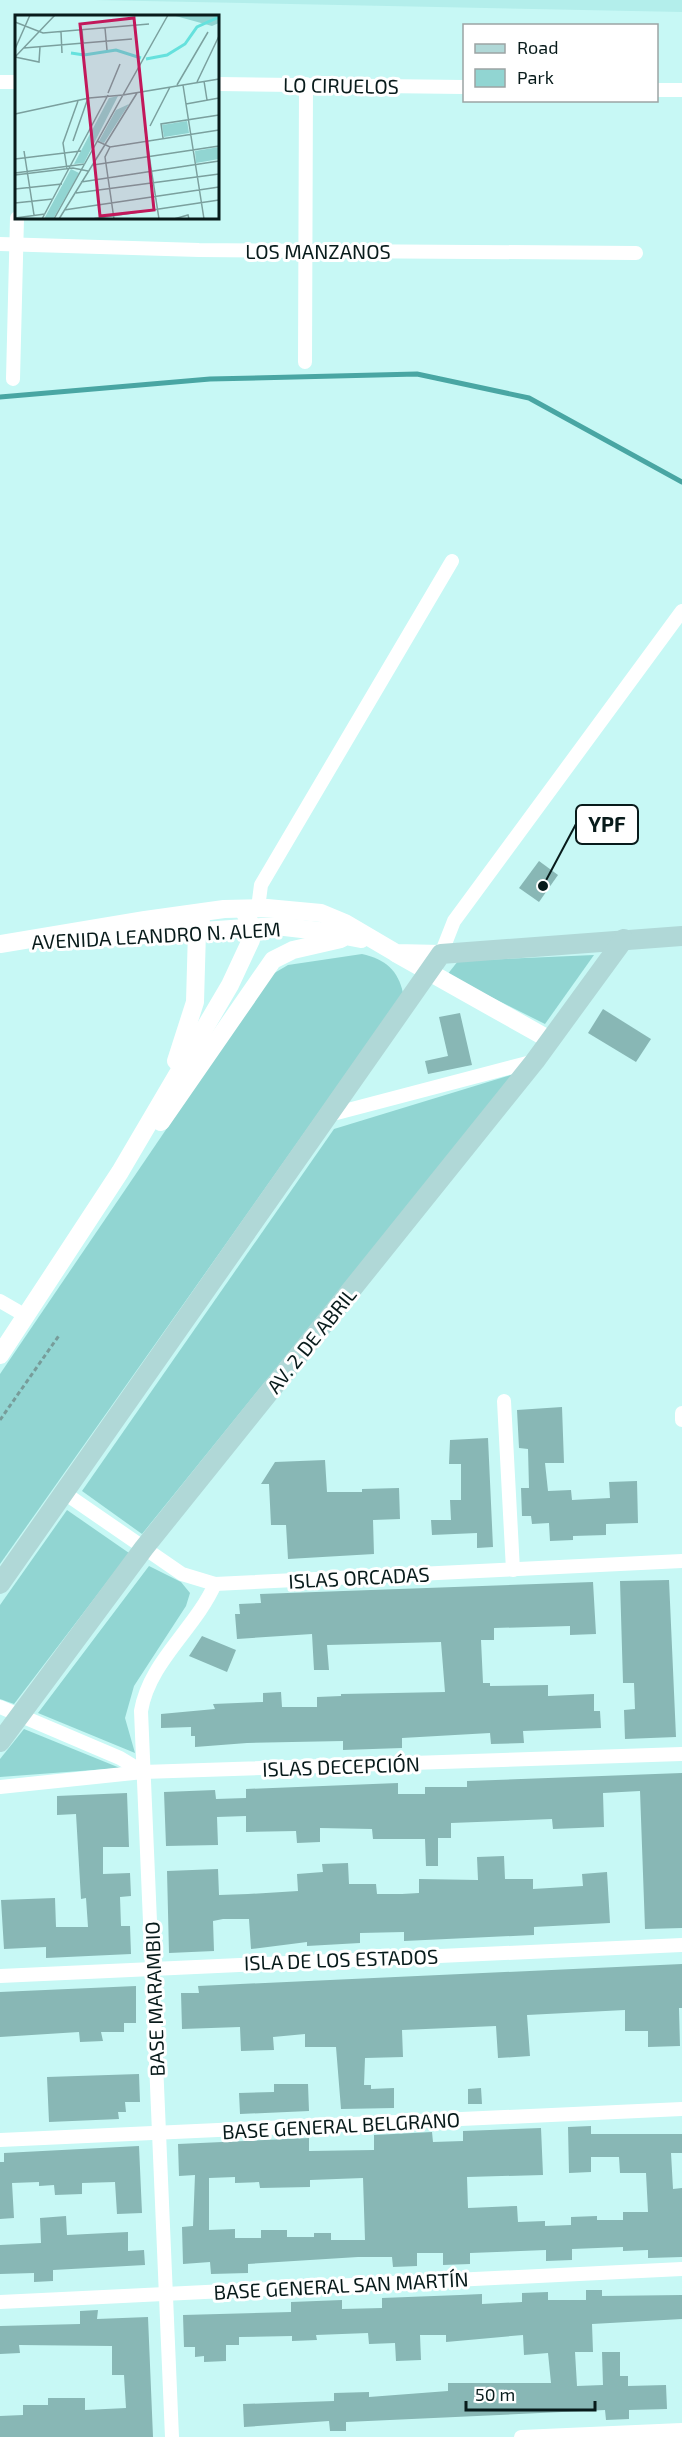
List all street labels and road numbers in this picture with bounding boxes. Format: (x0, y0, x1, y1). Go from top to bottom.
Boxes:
street label: LO CIRUELOS (283, 72, 399, 98)
street label: LOS MANZANOS (245, 239, 391, 263)
street label: AVENIDA LEANDRO N. ALEM (31, 916, 281, 954)
street label: AV. 2 DE ABRIL (261, 1282, 361, 1398)
street label: ISLAS ORCADAS (288, 1561, 430, 1593)
street label: ISLAS DECEPCIÓN (262, 1751, 420, 1781)
street label: BASE MARAMBIO (139, 1921, 169, 2077)
street label: ISLA DE LOS ESTADOS (244, 1944, 438, 1974)
street label: BASE GENERAL BELGRANO (221, 2107, 461, 2143)
street label: BASE GENERAL SAN MARTÍN (213, 2266, 469, 2304)

